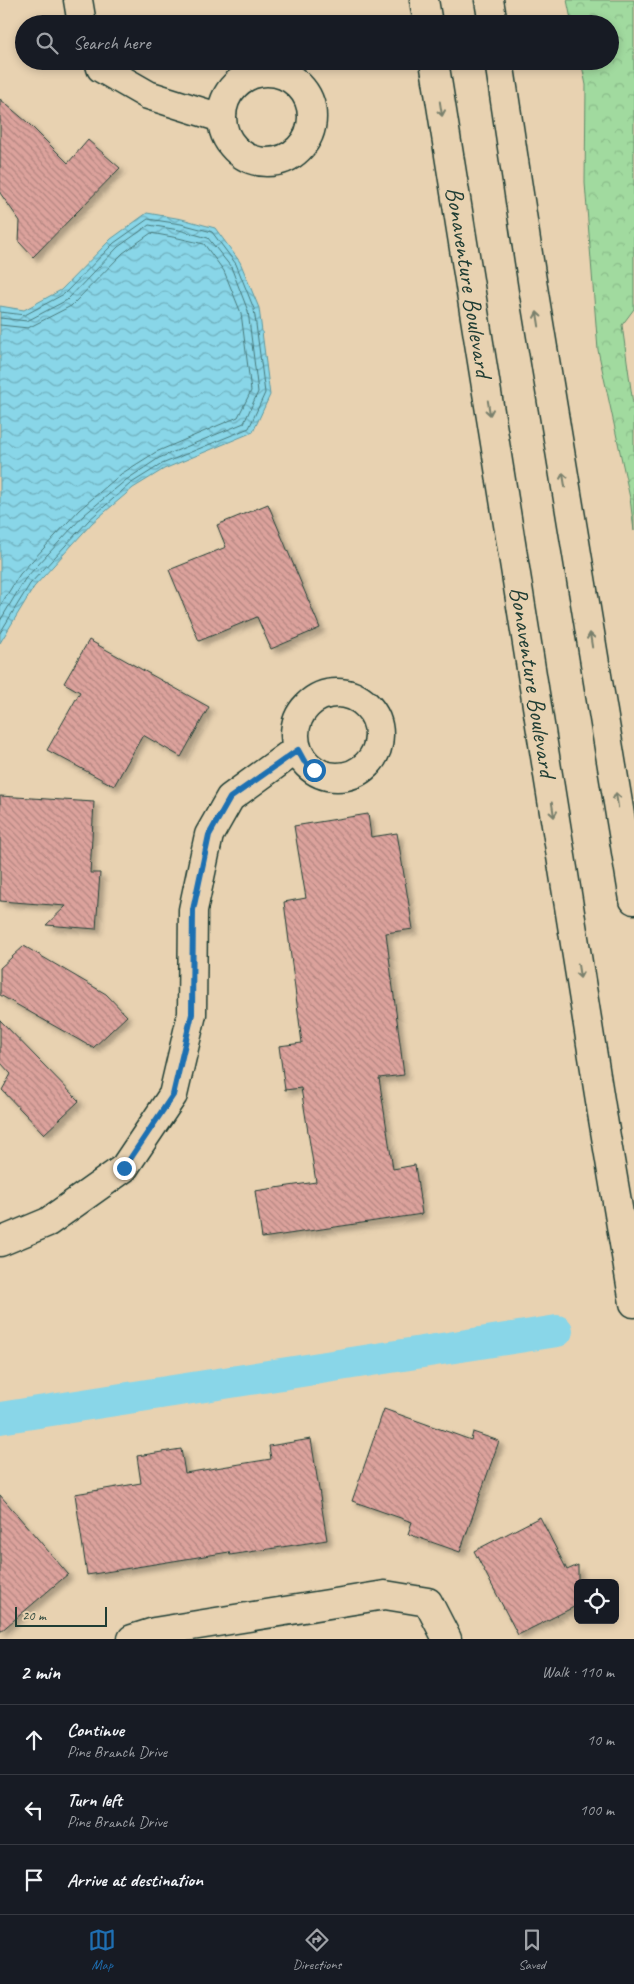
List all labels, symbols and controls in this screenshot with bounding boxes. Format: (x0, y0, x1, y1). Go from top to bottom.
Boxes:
search box (15, 15, 619, 70)
icon: search (33, 29, 61, 57)
text: Search here (73, 31, 150, 55)
one-way arrow (437, 101, 447, 117)
street label: Bonaventure Boulevard (438, 185, 500, 383)
one-way arrow (533, 312, 543, 328)
one-way arrow (485, 400, 495, 416)
one-way arrow (559, 472, 569, 488)
street label: Bonaventure Boulevard (502, 585, 564, 783)
one-way arrow (586, 632, 596, 648)
route start (303, 759, 326, 782)
one-way arrow (612, 793, 622, 809)
one-way arrow (549, 802, 559, 818)
one-way arrow (574, 963, 584, 979)
route end (113, 1157, 136, 1180)
map controls (574, 1579, 619, 1624)
button: locate (574, 1579, 619, 1624)
scale bar (15, 1604, 108, 1627)
text: 20 m (22, 1607, 46, 1624)
text: 2 min (20, 1659, 60, 1685)
text: Walk · 110 m (542, 1662, 614, 1682)
text: Continue (67, 1718, 124, 1742)
icon: ahead (20, 1726, 48, 1754)
text: 10 m (587, 1730, 614, 1750)
text: Pine Branch Drive (67, 1742, 167, 1762)
text: Turn left (67, 1788, 122, 1812)
icon: left (20, 1796, 48, 1824)
text: 100 m (580, 1800, 614, 1820)
text: Pine Branch Drive (67, 1812, 167, 1832)
icon: arrive (20, 1866, 48, 1894)
text: Arrive at destination (67, 1868, 203, 1892)
tab: Map (88, 1926, 116, 1973)
tab: Directions (293, 1926, 341, 1973)
tab: Saved (518, 1926, 546, 1973)

